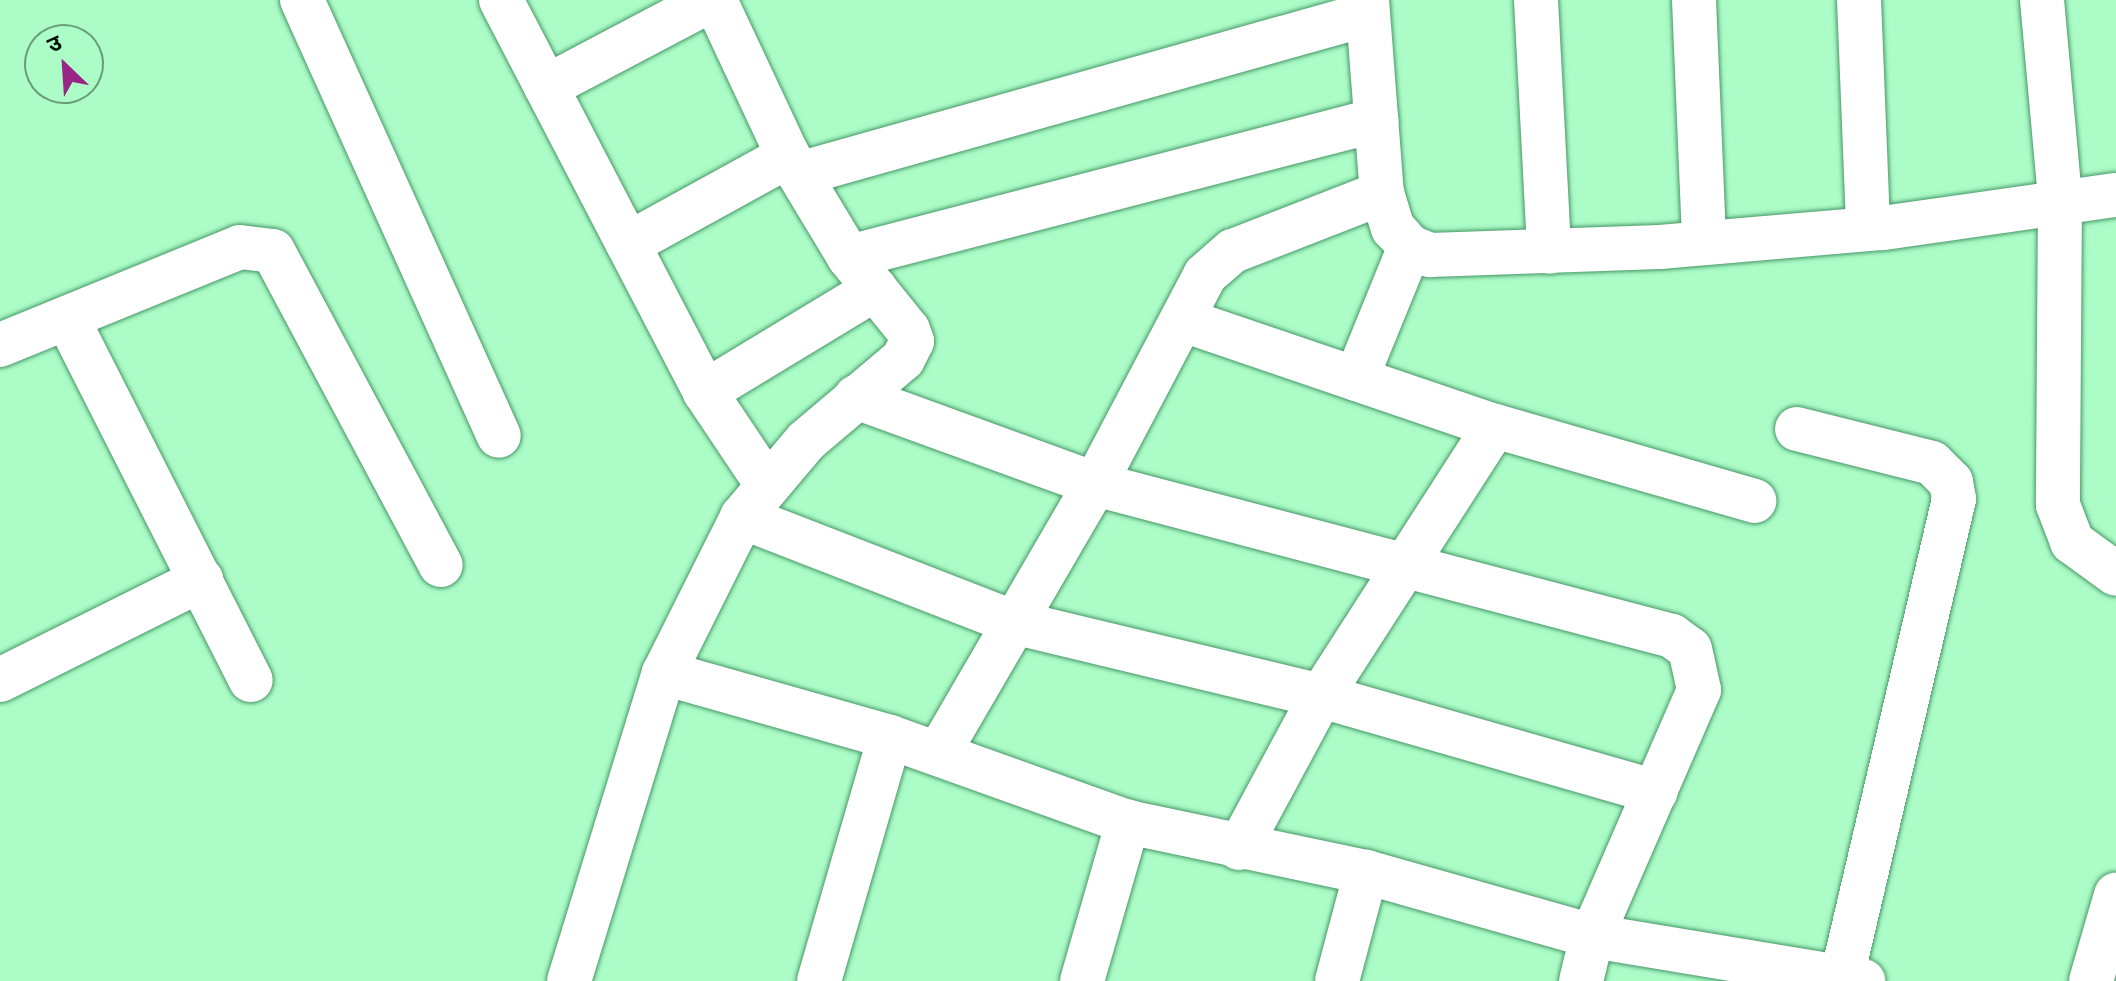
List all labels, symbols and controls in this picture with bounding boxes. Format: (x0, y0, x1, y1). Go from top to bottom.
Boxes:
north arrow (24, 24, 104, 104)
text: उ (43, 29, 66, 59)

